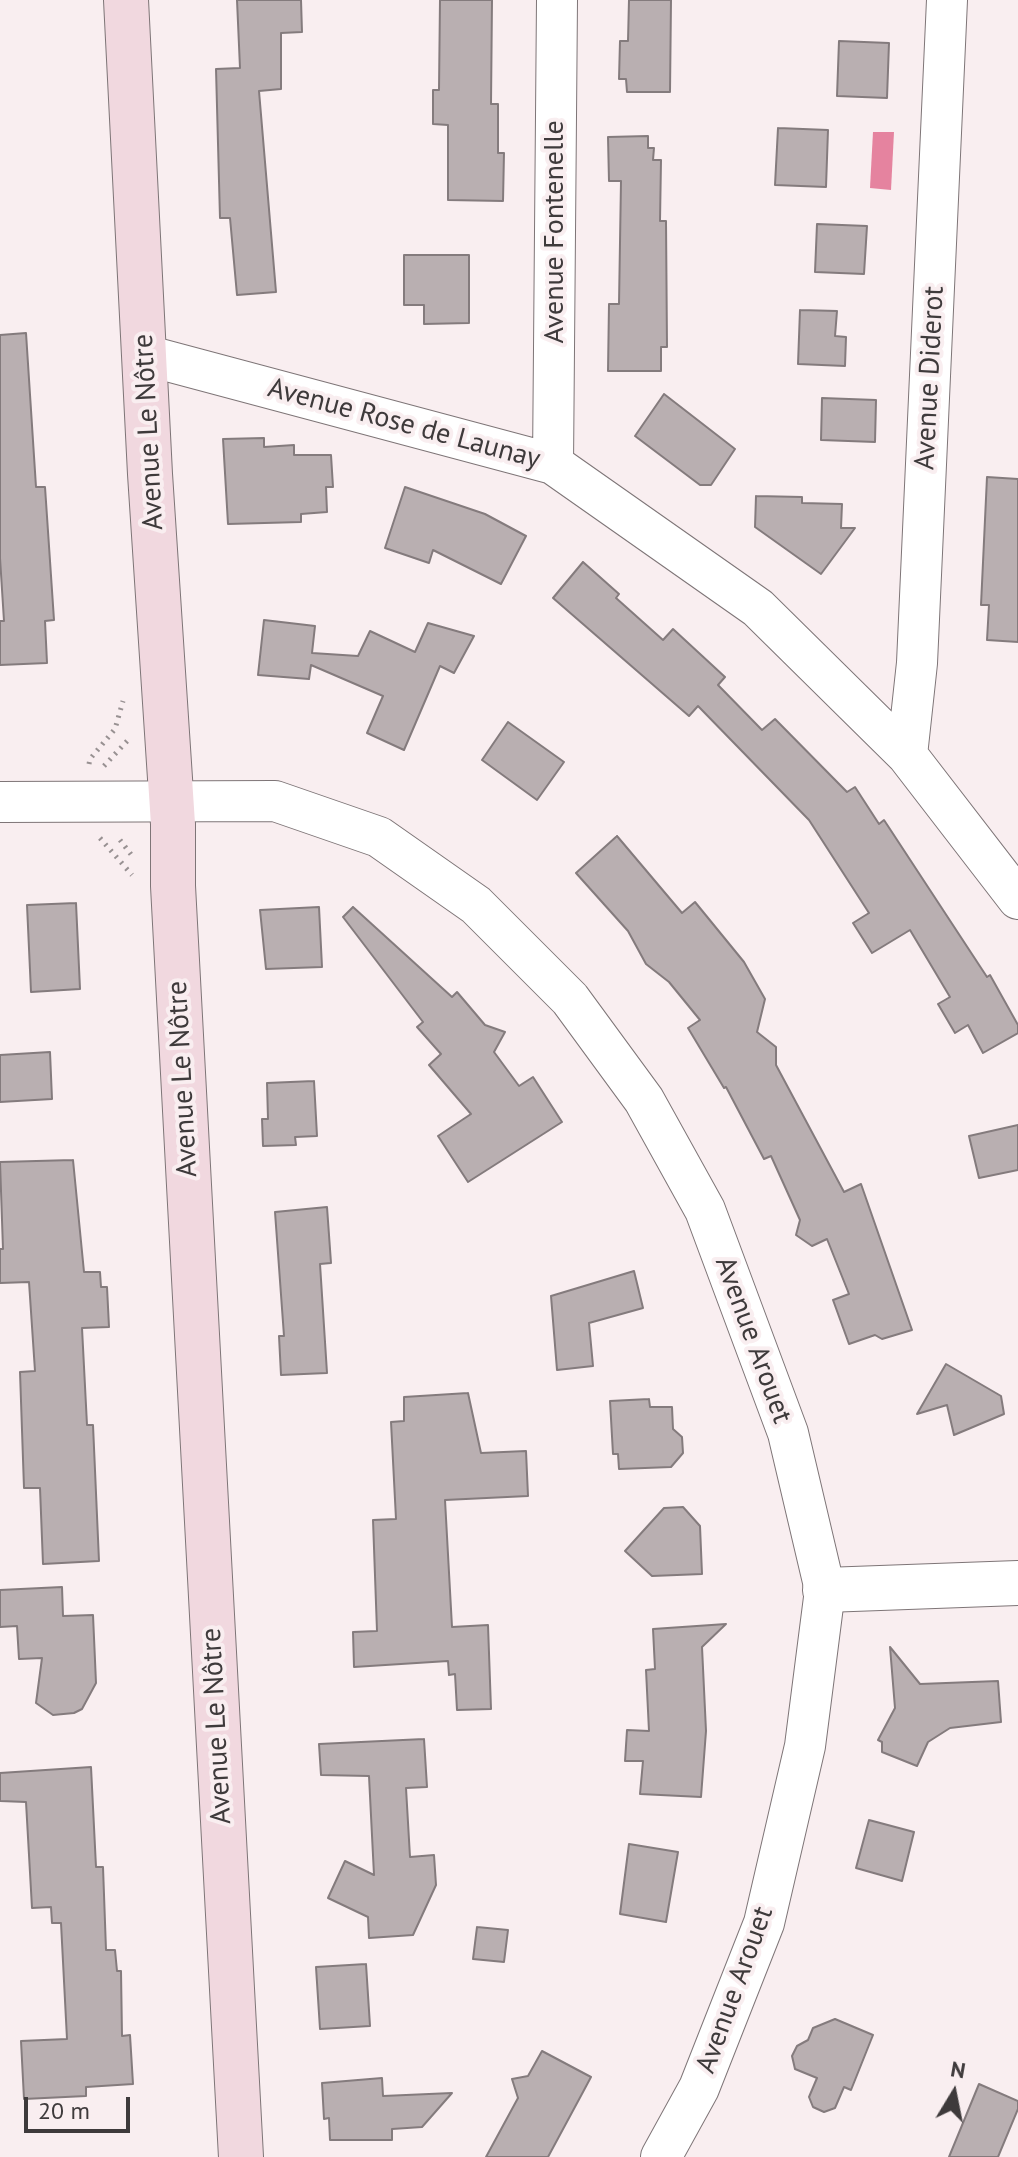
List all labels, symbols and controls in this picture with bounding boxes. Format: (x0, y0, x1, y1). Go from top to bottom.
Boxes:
street label: Avenue Fontenelle (538, 120, 572, 344)
street label: Avenue Diderot (908, 285, 952, 471)
street label: Avenue Le Nôtre (127, 333, 171, 531)
street label: Avenue Rose de Launay (264, 371, 544, 477)
street label: Avenue Le Nôtre (161, 980, 205, 1178)
street label: Avenue Arouet (707, 1252, 799, 1428)
street label: Avenue Le Nôtre (195, 1627, 239, 1825)
street label: Avenue Arouet (689, 1902, 781, 2078)
north arrow (914, 2053, 994, 2133)
text: N (949, 2054, 968, 2084)
scale bar (28, 2081, 134, 2131)
text: 20 m (38, 2095, 90, 2126)

